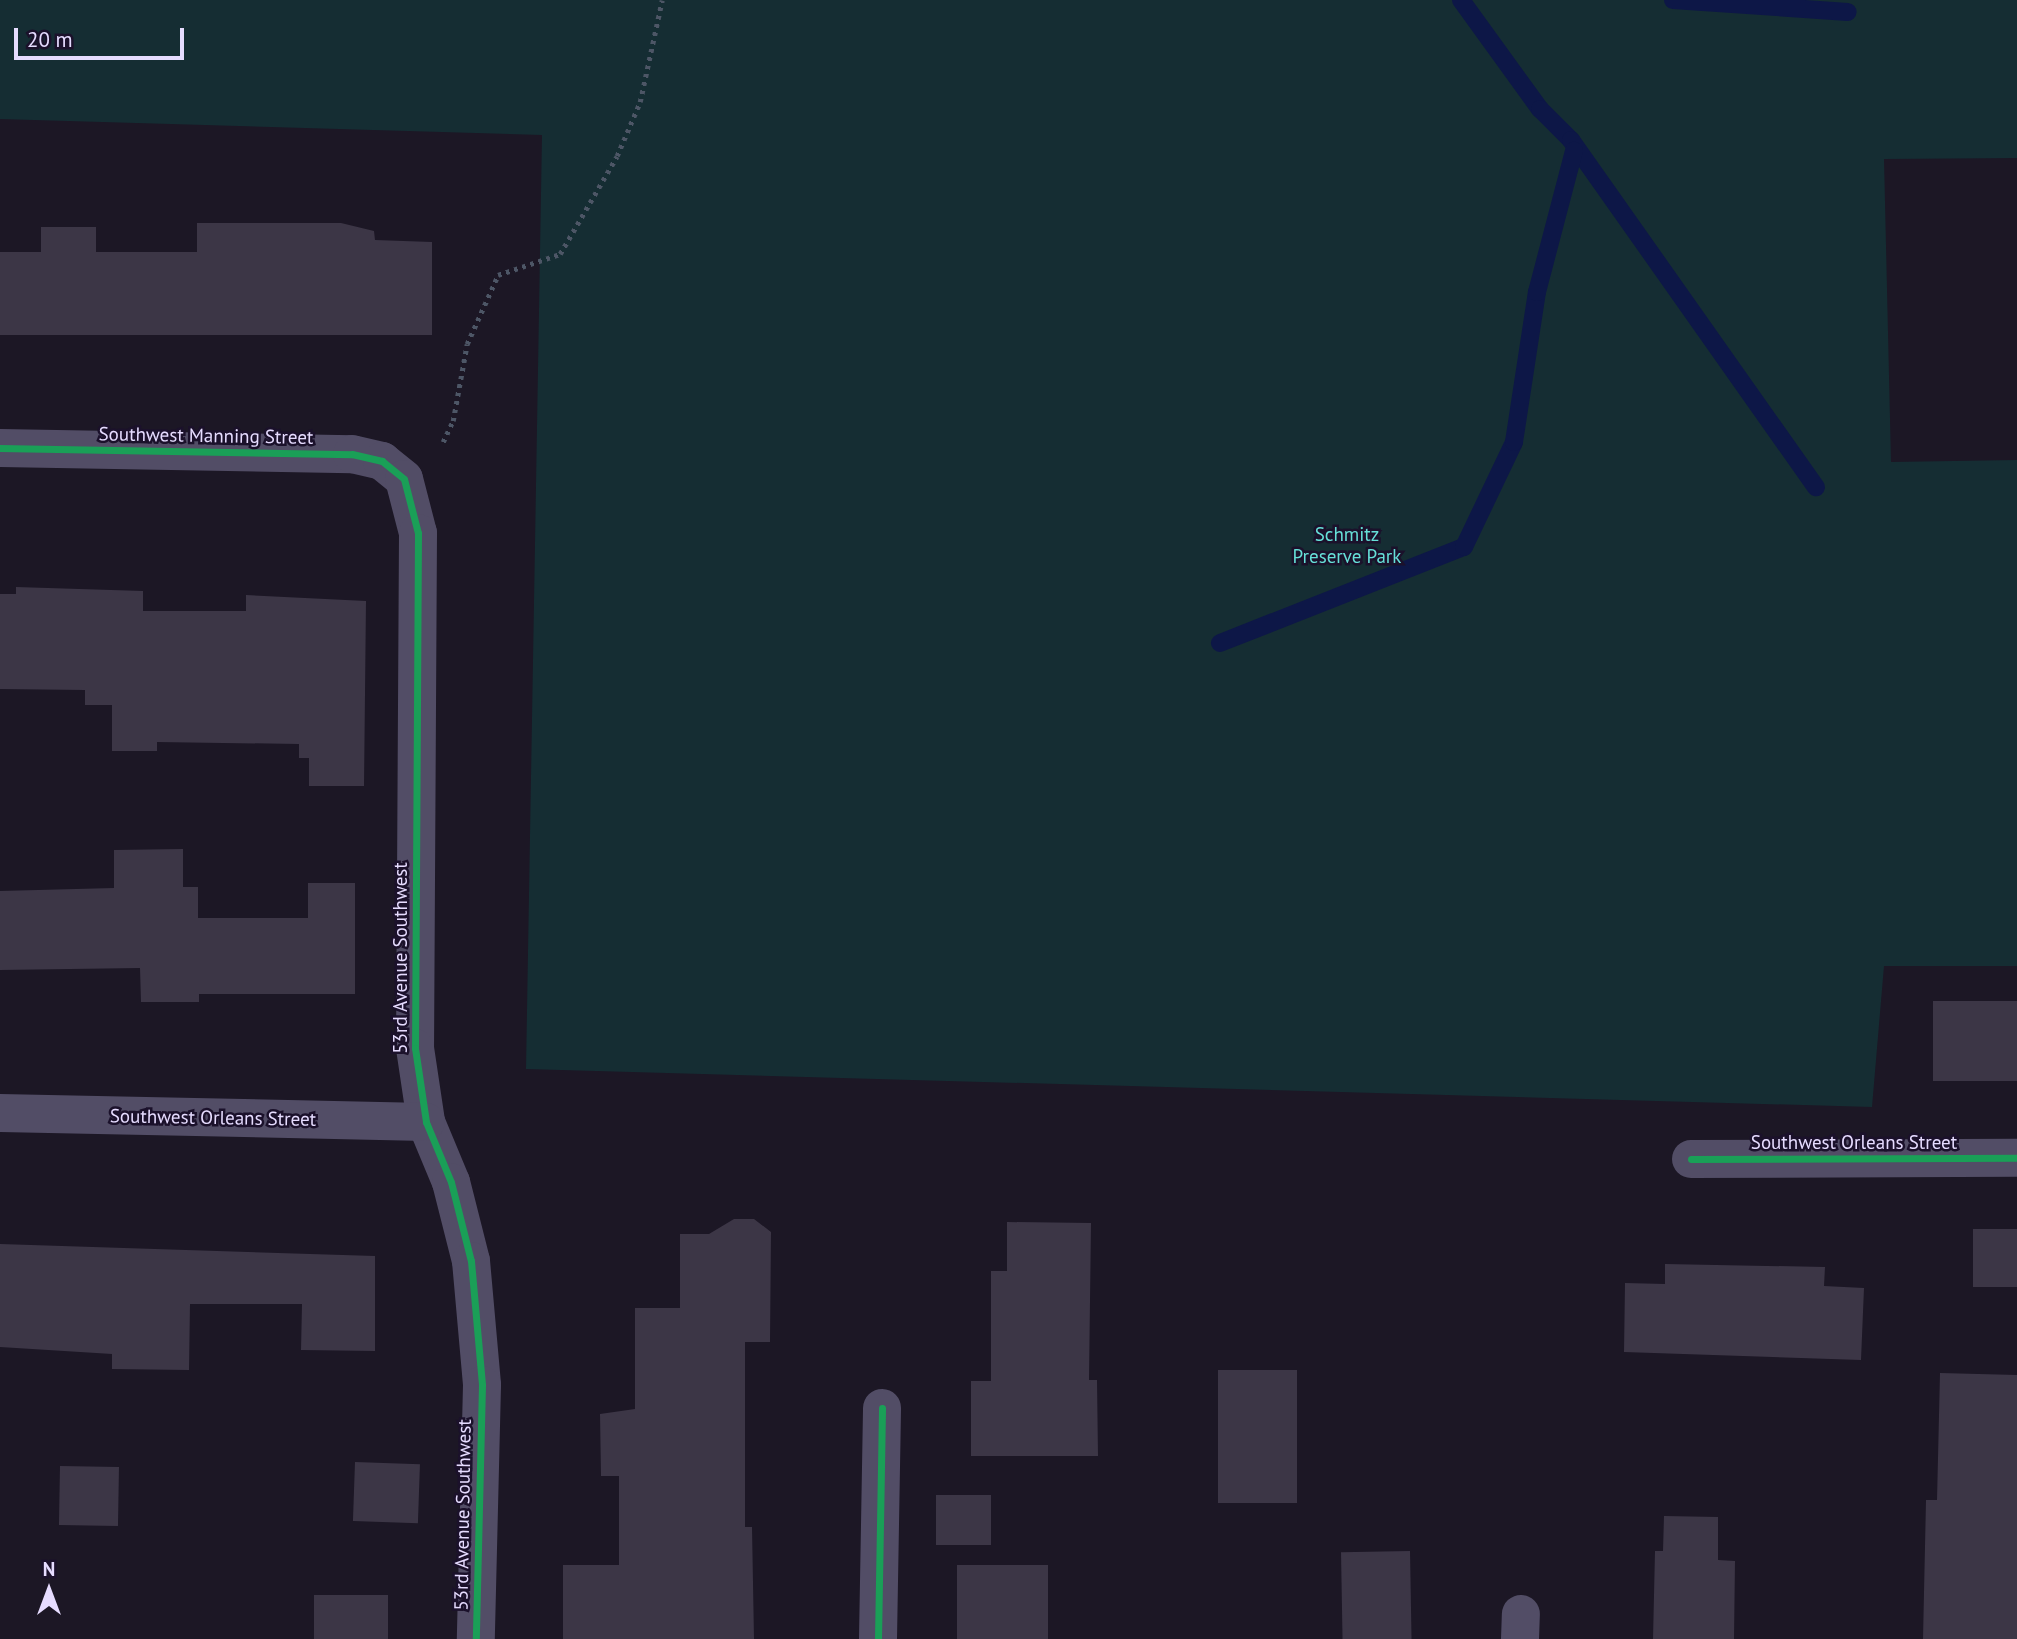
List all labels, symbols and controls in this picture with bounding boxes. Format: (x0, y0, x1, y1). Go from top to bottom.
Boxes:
scale bar (18, 14, 187, 58)
text: 20 m (27, 26, 73, 53)
street label: Southwest Manning Street (98, 423, 314, 449)
park label: Schmitz Preserve Park (1293, 524, 1401, 568)
street label: 53rd Avenue Southwest (390, 862, 412, 1054)
street label: Southwest Orleans Street (110, 1105, 316, 1131)
street label: Southwest Orleans Street (1751, 1132, 1957, 1154)
street label: 53rd Avenue Southwest (450, 1419, 476, 1611)
north arrow (14, 1555, 84, 1625)
text: N (43, 1557, 55, 1581)

